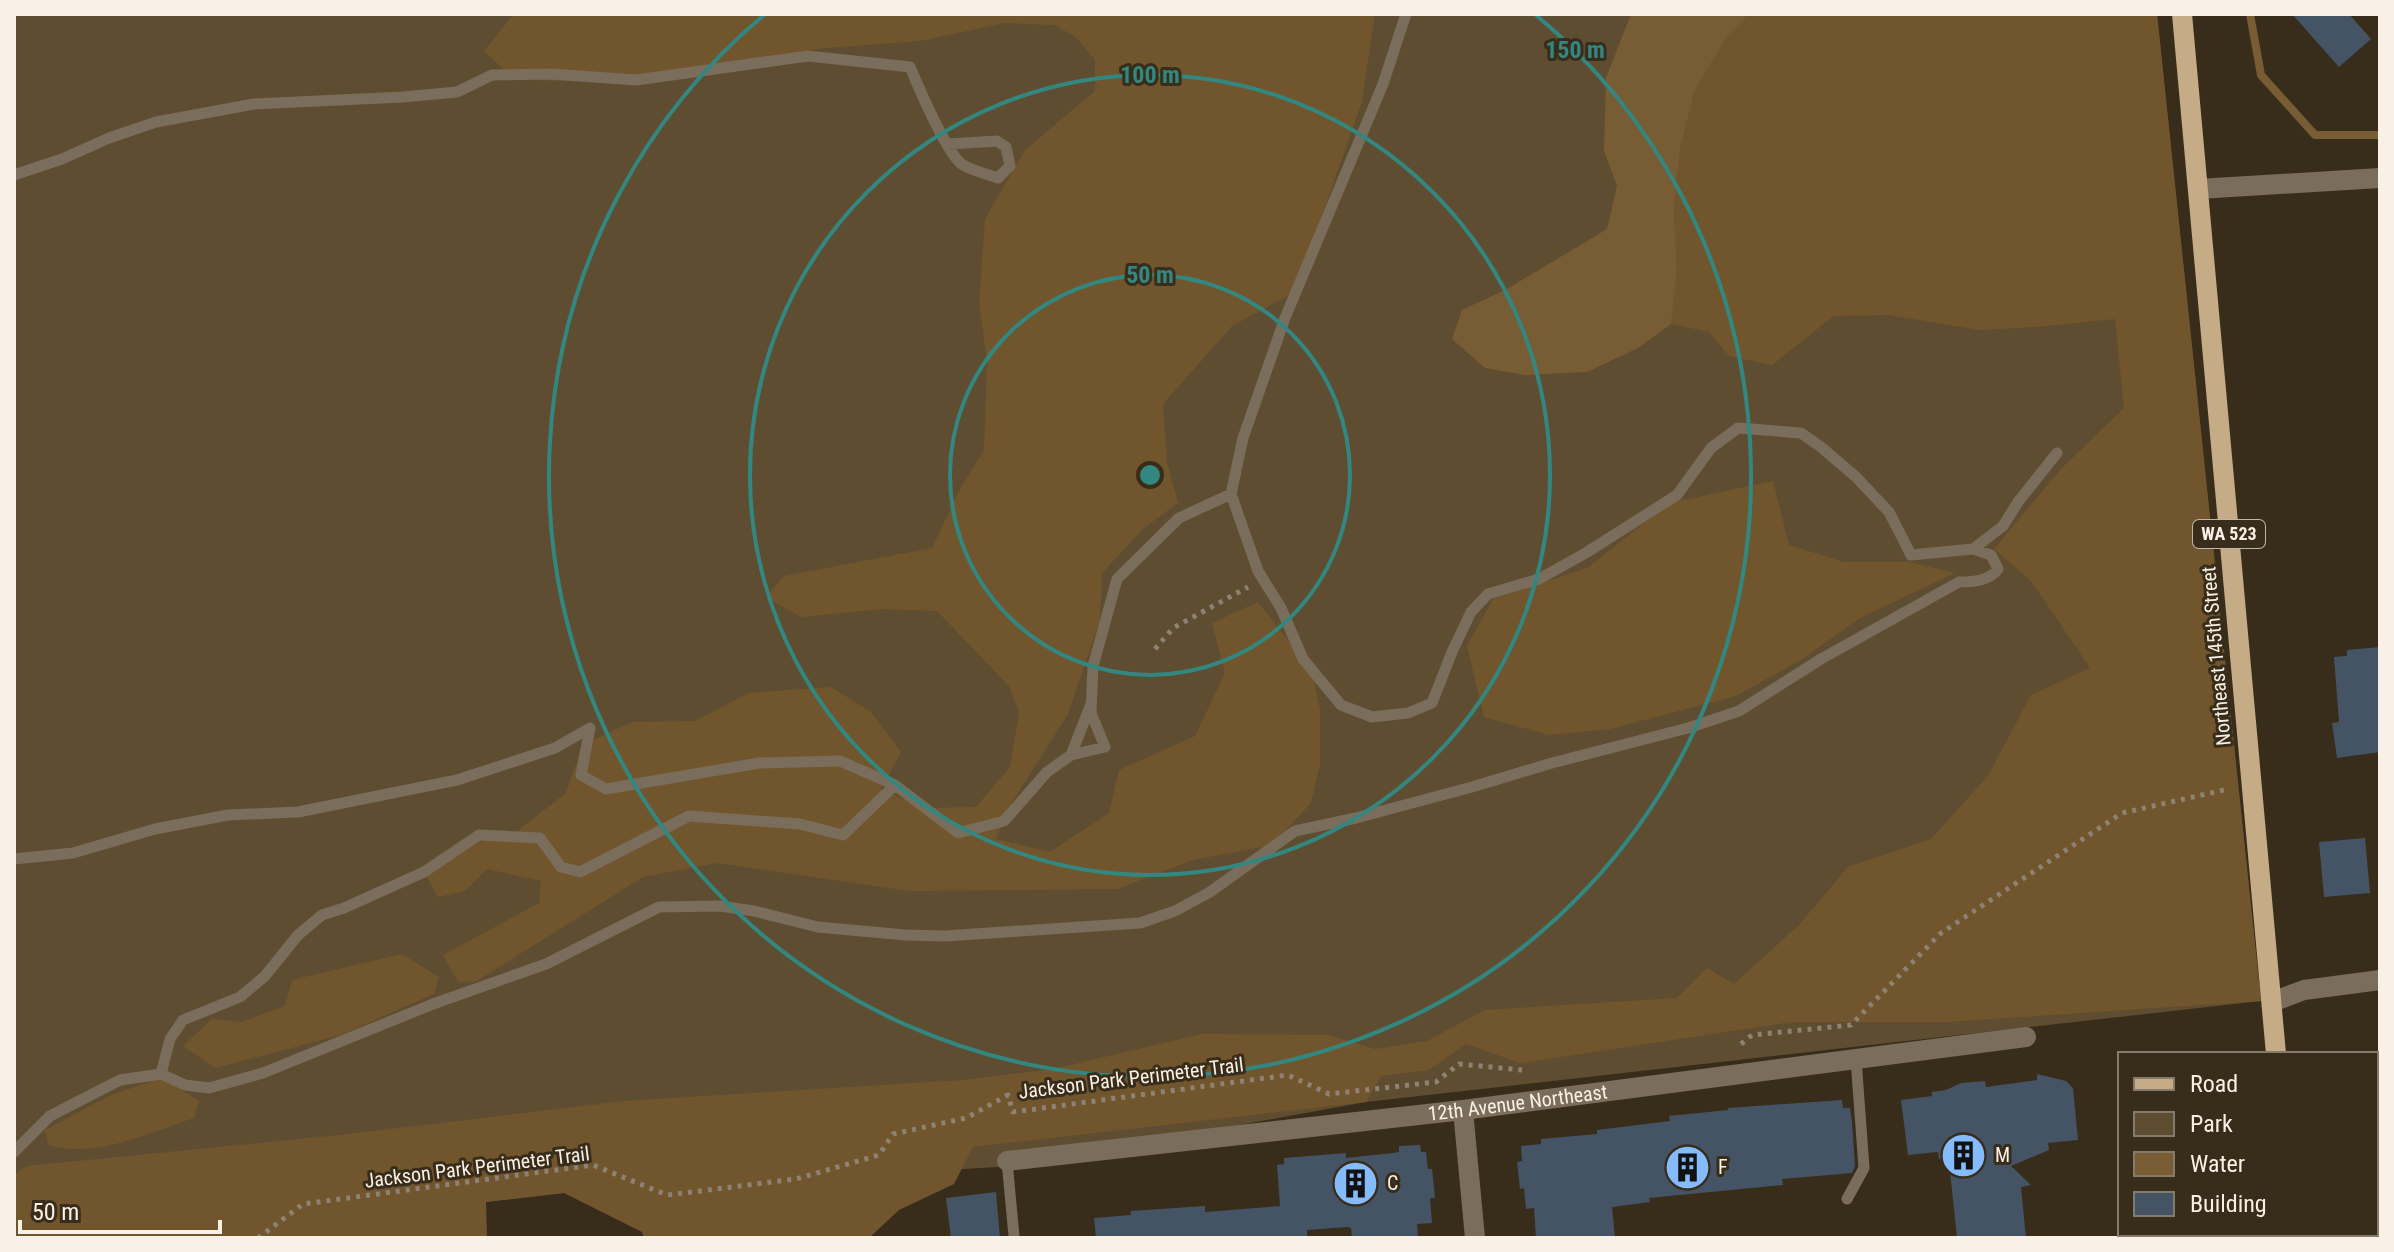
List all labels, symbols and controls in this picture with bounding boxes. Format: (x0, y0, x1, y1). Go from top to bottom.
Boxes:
text: 150 m (1545, 36, 1605, 64)
text: 100 m (1120, 61, 1180, 89)
text: 50 m (1126, 261, 1174, 289)
centre of rings (1136, 461, 1164, 489)
road number: WA 523 (2193, 520, 2265, 548)
street label: Northeast 145th Street (2196, 565, 2236, 747)
street label: Jackson Park Perimeter Trail (1017, 1052, 1245, 1104)
legend (2118, 1052, 2378, 1236)
text: Road (2190, 1070, 2238, 1098)
street label: 12th Avenue Northeast (1427, 1079, 1609, 1126)
text: Park (2190, 1110, 2233, 1138)
building icon: M (1940, 1131, 1988, 1179)
street label: Jackson Park Perimeter Trail (363, 1141, 591, 1193)
building icon: F (1663, 1143, 1711, 1191)
place label: M (1995, 1143, 2010, 1167)
text: Water (2190, 1150, 2245, 1178)
place label: F (1718, 1155, 1728, 1179)
building icon: C (1332, 1159, 1380, 1207)
place label: C (1387, 1171, 1398, 1195)
scale bar (20, 1184, 220, 1234)
text: Building (2190, 1190, 2267, 1218)
text: 50 m (32, 1198, 79, 1226)

